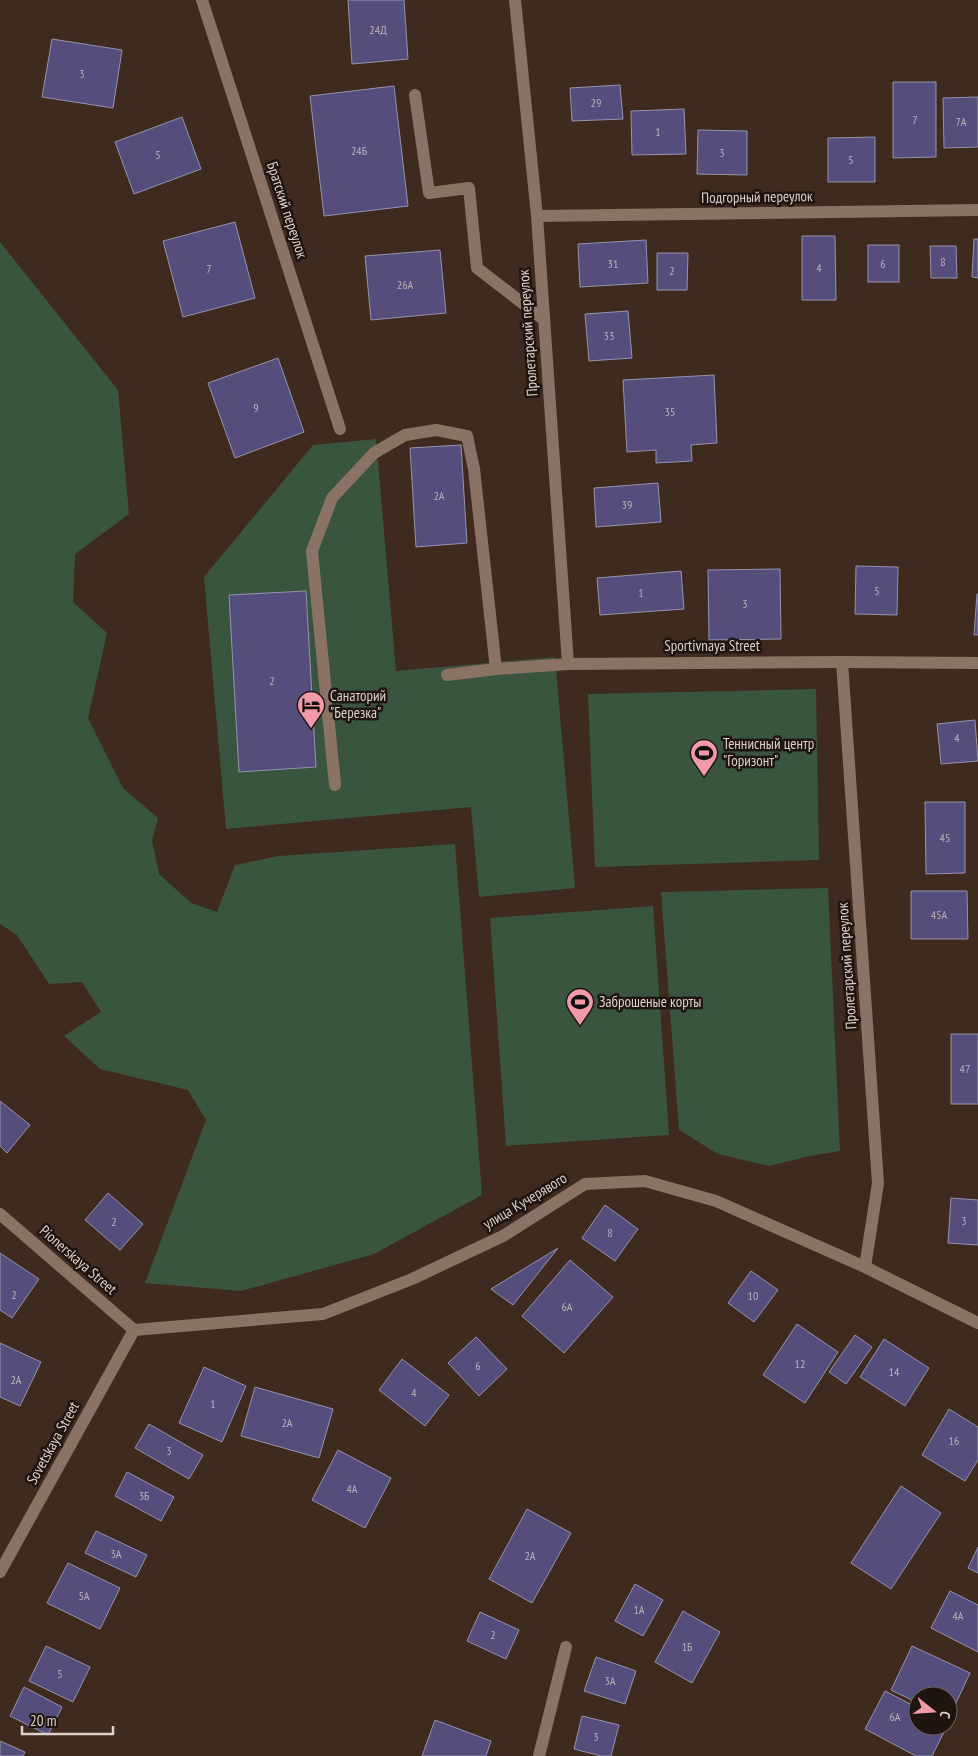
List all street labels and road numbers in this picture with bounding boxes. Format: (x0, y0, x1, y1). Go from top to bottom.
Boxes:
street label: Братский переулок (263, 159, 312, 261)
street label: Подгорный переулок (701, 186, 813, 207)
street label: Пролетарский переулок (514, 269, 541, 397)
street label: Sportivnaya Street (664, 636, 760, 655)
street label: Пролетарский переулок (833, 902, 860, 1030)
street label: улица Кучерявого (479, 1168, 570, 1233)
street label: Pionerskaya Street (36, 1221, 121, 1298)
street label: Sovetskaya Street (22, 1398, 83, 1487)

